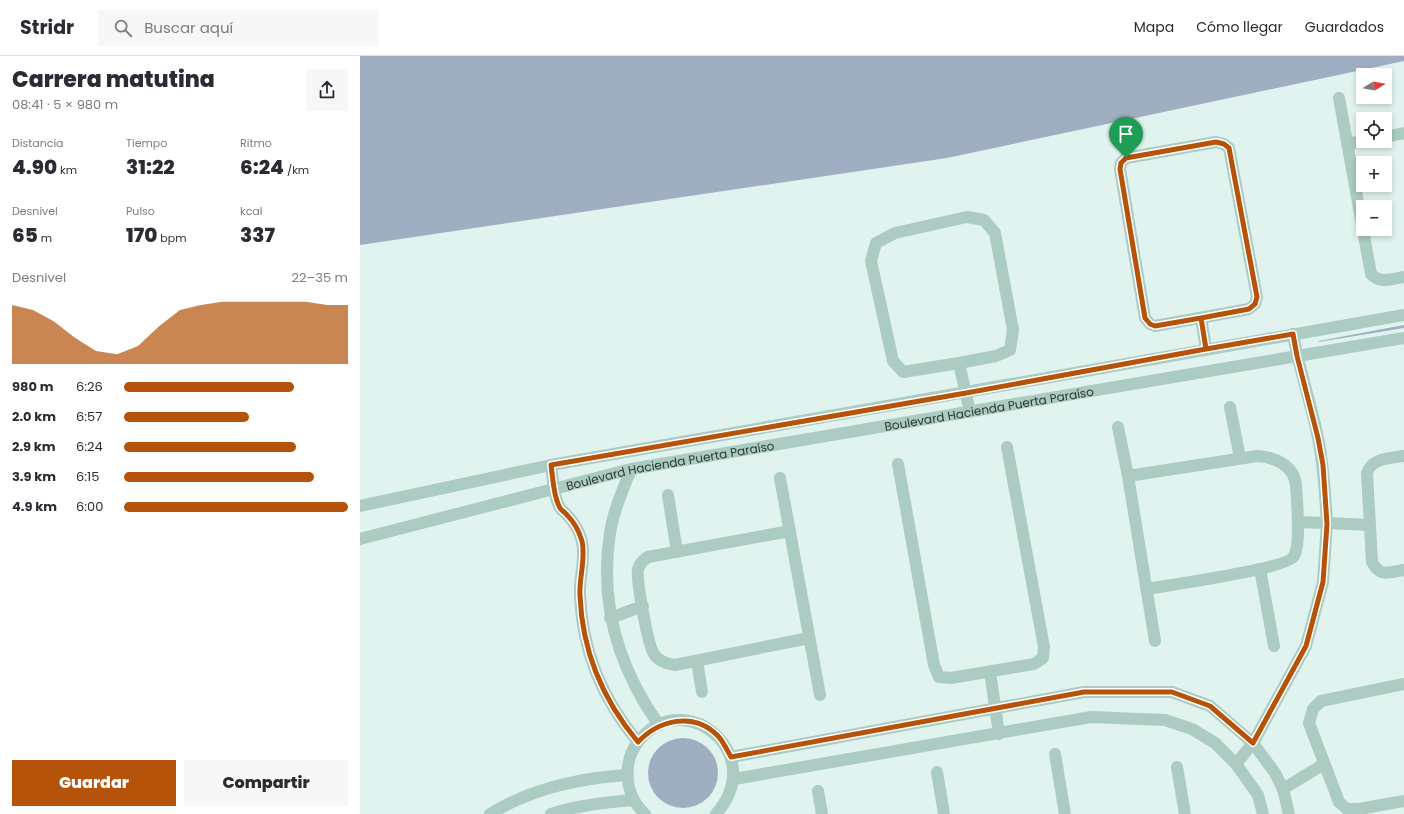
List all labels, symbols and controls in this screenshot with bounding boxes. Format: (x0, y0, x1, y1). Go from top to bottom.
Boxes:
search box (98, 10, 378, 46)
text: Stridr (20, 14, 74, 41)
icon: search (112, 17, 134, 39)
text: Buscar aquí (144, 17, 233, 38)
text: Mapa (1134, 17, 1174, 37)
text: Cómo llegar (1196, 17, 1283, 37)
text: Guardados (1305, 17, 1384, 37)
text: Carrera matutina (12, 64, 215, 95)
north arrow (1356, 68, 1392, 104)
map controls (1356, 68, 1392, 236)
button: share (306, 69, 348, 111)
text: 08:41 · 5 × 980 m (12, 95, 118, 114)
button: locate (1356, 112, 1392, 148)
pin (1109, 117, 1143, 158)
icon: arrive (1115, 123, 1137, 145)
text: Distancia (12, 135, 64, 151)
text: Tiempo (126, 135, 167, 151)
text: Ritmo (240, 135, 272, 151)
text: 4.90 (12, 153, 57, 181)
text: 31:22 (126, 153, 175, 181)
text: 6:24 (240, 153, 284, 181)
button: + (1356, 156, 1392, 192)
text: km (57, 162, 77, 178)
text: /km (284, 162, 309, 178)
button: − (1356, 200, 1392, 236)
text: Desnivel (12, 203, 58, 219)
text: Pulso (126, 203, 155, 219)
text: kcal (240, 203, 262, 219)
text: 65 (12, 221, 38, 249)
text: 170 (126, 221, 157, 249)
text: 337 (240, 221, 275, 249)
text: m (38, 230, 52, 246)
text: bpm (157, 230, 186, 246)
text: Desnivel (12, 268, 66, 287)
text: 22–35 m (292, 268, 348, 287)
text: 980 m (12, 377, 53, 396)
text: 6:26 (76, 377, 103, 396)
street label: Boulevard Hacienda Puerta Paraíso (883, 382, 1095, 434)
text: 2.0 km (12, 407, 56, 426)
text: 6:57 (76, 407, 102, 426)
street label: Boulevard Hacienda Puerta Paraíso (564, 436, 776, 494)
text: 2.9 km (12, 437, 56, 456)
text: 6:24 (76, 437, 103, 456)
text: 3.9 km (12, 467, 56, 486)
text: 6:15 (76, 467, 99, 486)
text: 4.9 km (12, 497, 57, 516)
text: 6:00 (76, 497, 103, 516)
button: Guardar (12, 760, 176, 806)
button: Compartir (184, 760, 348, 806)

